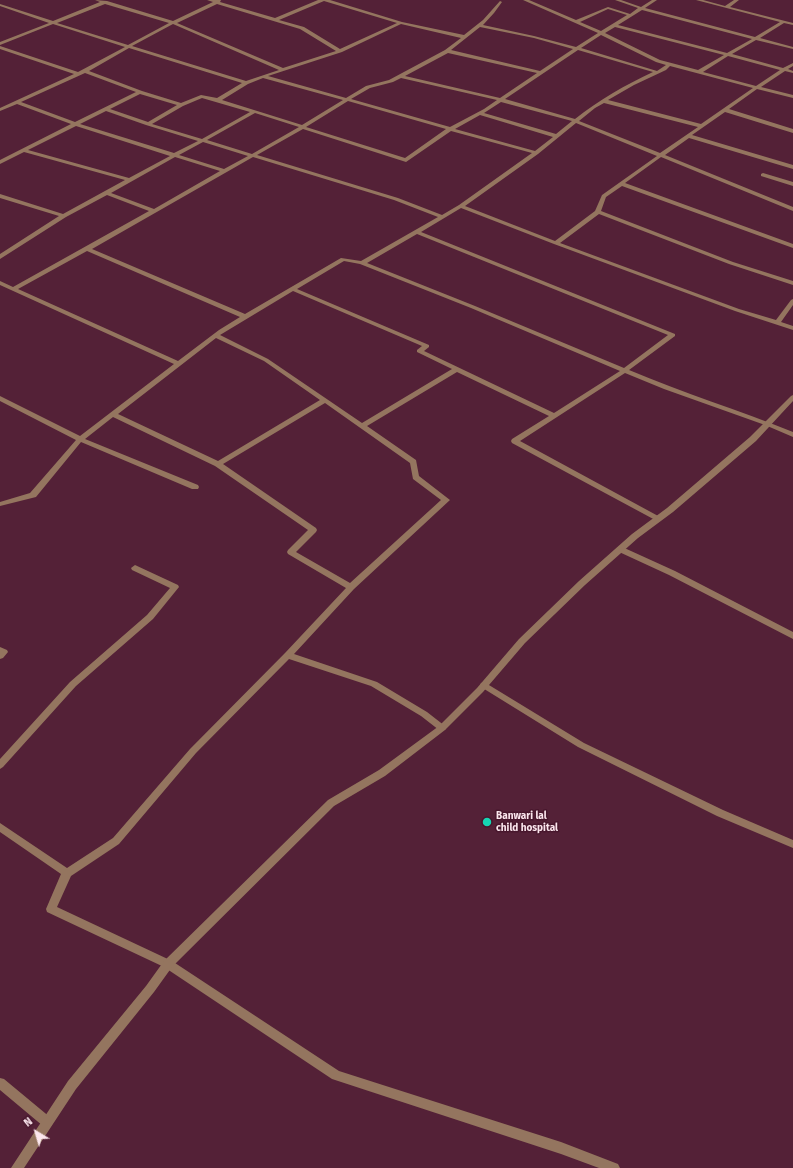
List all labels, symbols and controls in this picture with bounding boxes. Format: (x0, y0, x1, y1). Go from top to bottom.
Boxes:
place label: Banwari lal child hospital (496, 810, 558, 834)
marker: Banwari lal child hospital (481, 816, 493, 828)
north arrow (16, 1112, 56, 1152)
text: N (21, 1115, 35, 1130)

